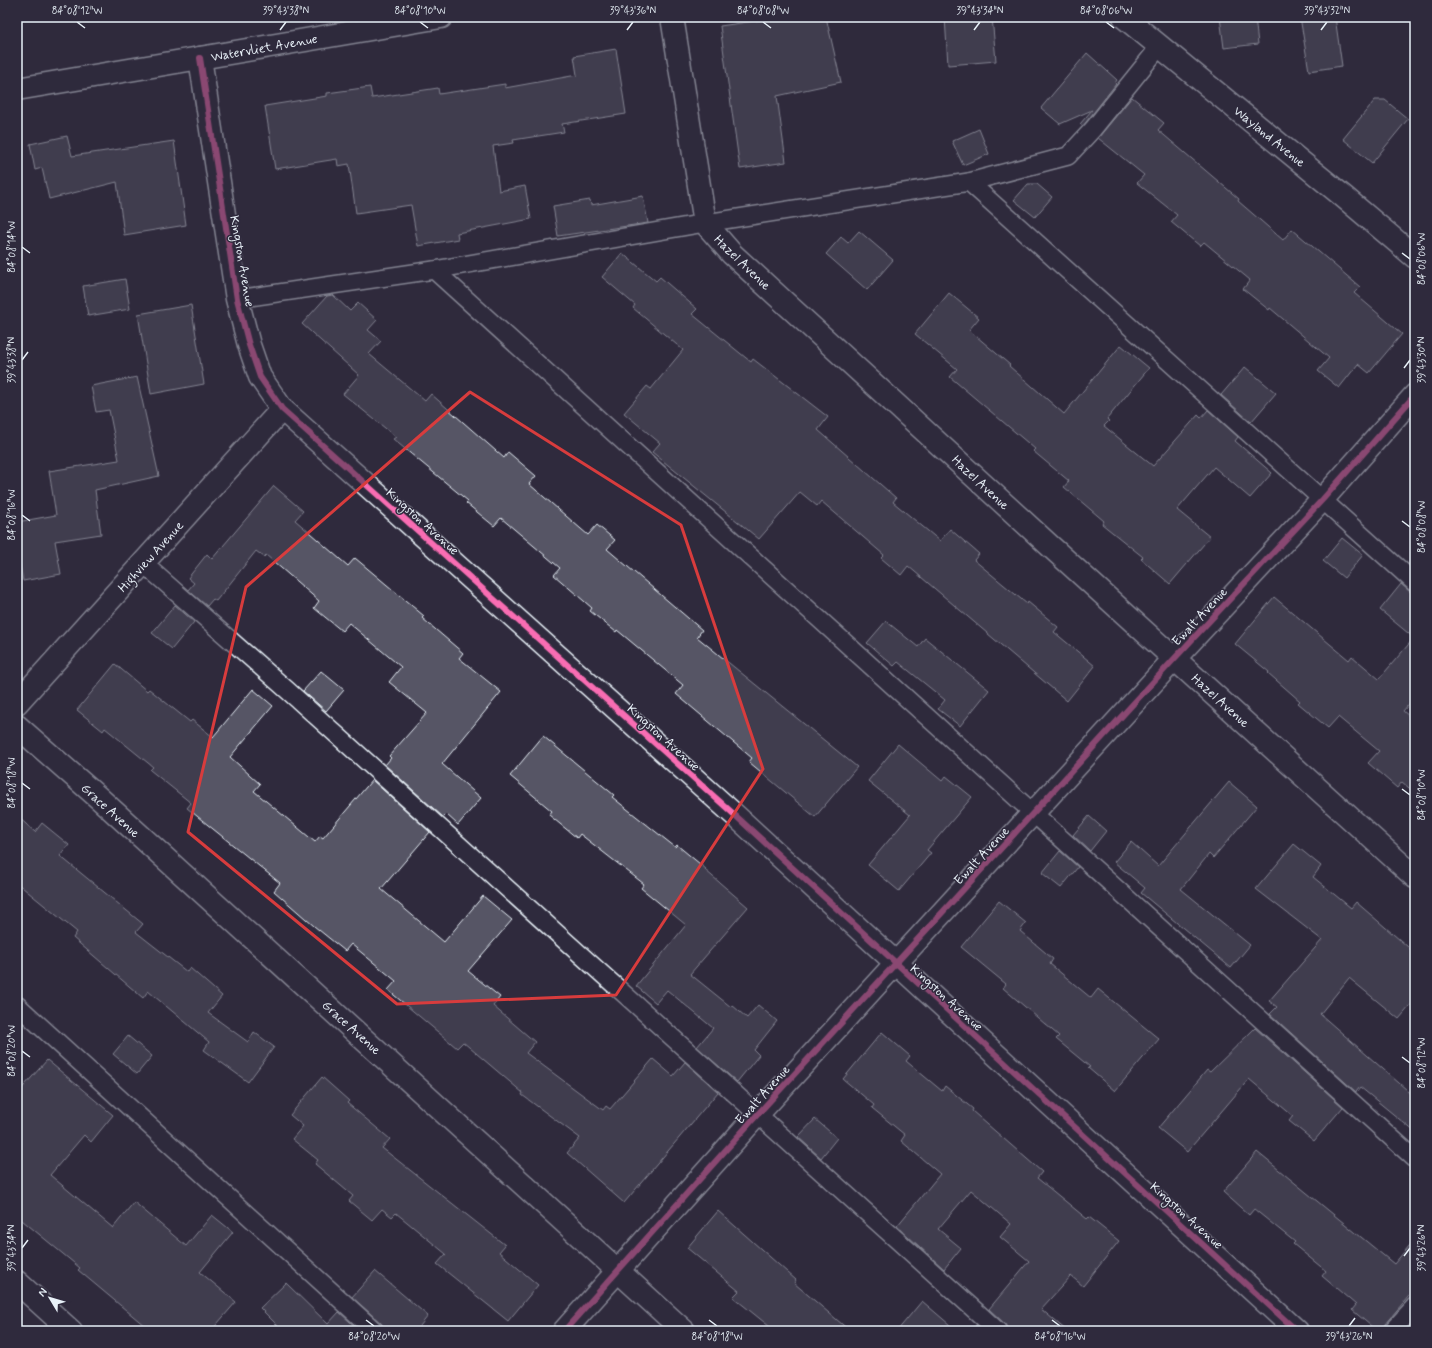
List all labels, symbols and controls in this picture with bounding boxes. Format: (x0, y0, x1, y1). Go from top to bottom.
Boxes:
text: 84°08'12"W (52, 4, 102, 18)
text: 39°43'38"N (263, 4, 309, 18)
text: 84°08'10"W (394, 4, 446, 18)
text: 39°43'36"N (610, 4, 657, 18)
text: 84°08'08"W (737, 4, 789, 18)
text: 39°43'34"N (957, 4, 1004, 18)
text: 84°08'06"W (1080, 4, 1132, 18)
text: 39°43'32"N (1304, 4, 1350, 18)
street label: Watervliet Avenue (210, 31, 319, 66)
street label: Wayland Avenue (1229, 103, 1309, 171)
street label: Kingston Avenue (224, 214, 258, 309)
text: 84°08'14"W (5, 221, 19, 273)
street label: Hazel Avenue (710, 232, 774, 294)
text: 84°08'06"W (1415, 233, 1429, 285)
text: 39°43'30"N (1415, 336, 1429, 383)
text: 39°43'38"N (5, 337, 19, 383)
street label: Hazel Avenue (948, 452, 1012, 514)
street label: Kingston Avenue (381, 485, 462, 560)
text: 84°08'16"W (5, 490, 19, 541)
text: 84°08'08"W (1415, 501, 1429, 553)
street label: Highview Avenue (115, 518, 189, 598)
street label: Ewalt Avenue (1169, 584, 1232, 650)
street label: Hazel Avenue (1187, 670, 1253, 732)
street label: Kingston Avenue (622, 701, 703, 776)
text: 84°08'18"W (5, 758, 19, 808)
text: 84°08'10"W (1415, 769, 1429, 821)
street label: Grace Avenue (77, 780, 143, 842)
street label: Ewalt Avenue (951, 823, 1014, 889)
street label: Kingston Avenue (905, 961, 986, 1036)
street label: Grace Avenue (318, 997, 384, 1059)
text: 84°08'20"W (5, 1025, 19, 1077)
text: 84°08'12"W (1415, 1038, 1429, 1088)
street label: Ewalt Avenue (732, 1062, 794, 1128)
street label: Kingston Avenue (1145, 1179, 1226, 1254)
text: 39°43'34"N (5, 1224, 19, 1271)
text: 39°43'26"N (1415, 1224, 1429, 1271)
north arrow (30, 1278, 70, 1318)
text: N (35, 1285, 51, 1300)
text: 84°08'20"W (348, 1330, 400, 1344)
text: 84°08'18"W (692, 1330, 742, 1344)
text: 84°08'16"W (1035, 1330, 1086, 1344)
text: 39°43'26"N (1326, 1330, 1373, 1344)

